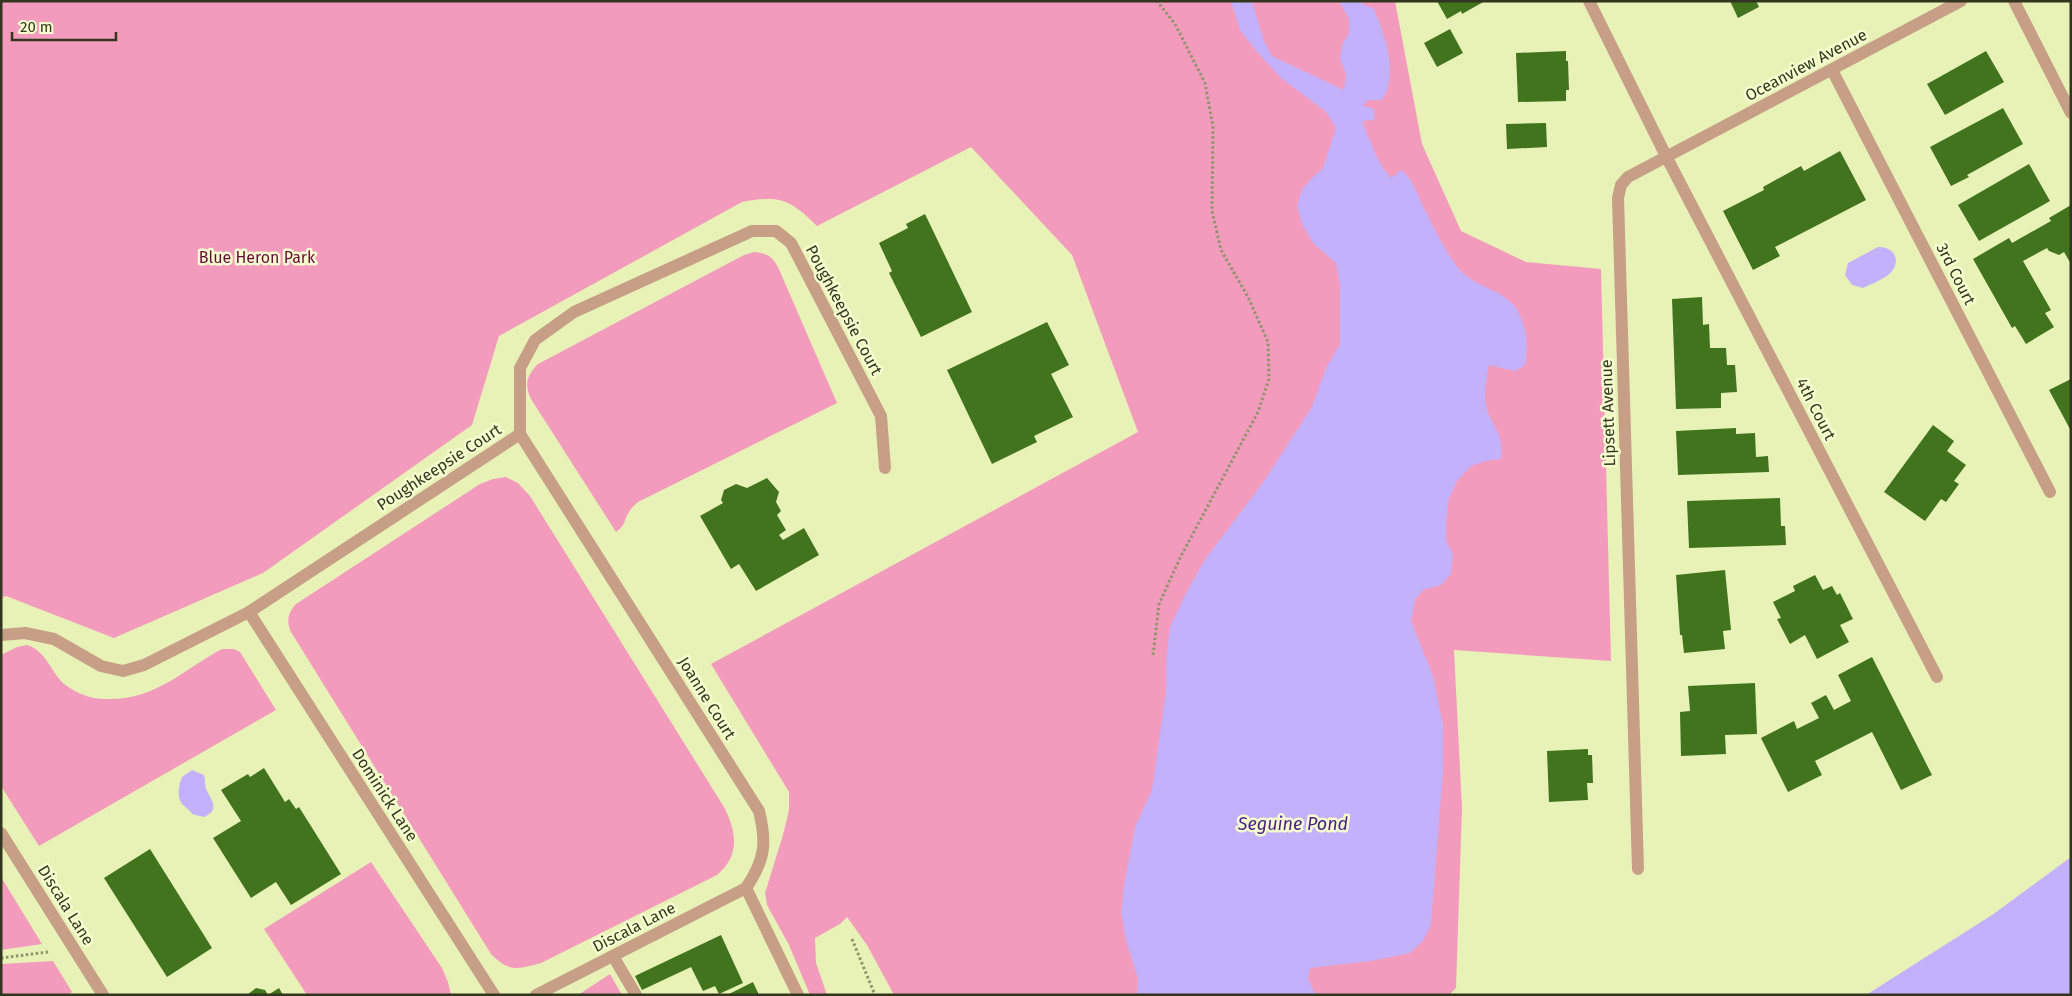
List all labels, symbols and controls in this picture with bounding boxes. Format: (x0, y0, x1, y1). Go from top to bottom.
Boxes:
scale bar (12, 10, 116, 42)
text: 20 m (20, 18, 53, 36)
street label: Oceanview Avenue (1742, 25, 1870, 105)
street label: 3rd Court (1932, 240, 1980, 308)
street label: Poughkeepsie Court (802, 242, 886, 378)
park label: Blue Heron Park (199, 248, 316, 267)
street label: Lipsett Avenue (1597, 359, 1619, 467)
street label: 4th Court (1792, 375, 1840, 443)
street label: Poughkeepsie Court (373, 420, 505, 514)
street label: Joanne Court (674, 653, 740, 743)
street label: Dominick Lane (348, 745, 422, 845)
water label: Seguine Pond (1237, 813, 1349, 835)
street label: Discala Lane (34, 862, 98, 948)
street label: Discala Lane (589, 898, 679, 956)

